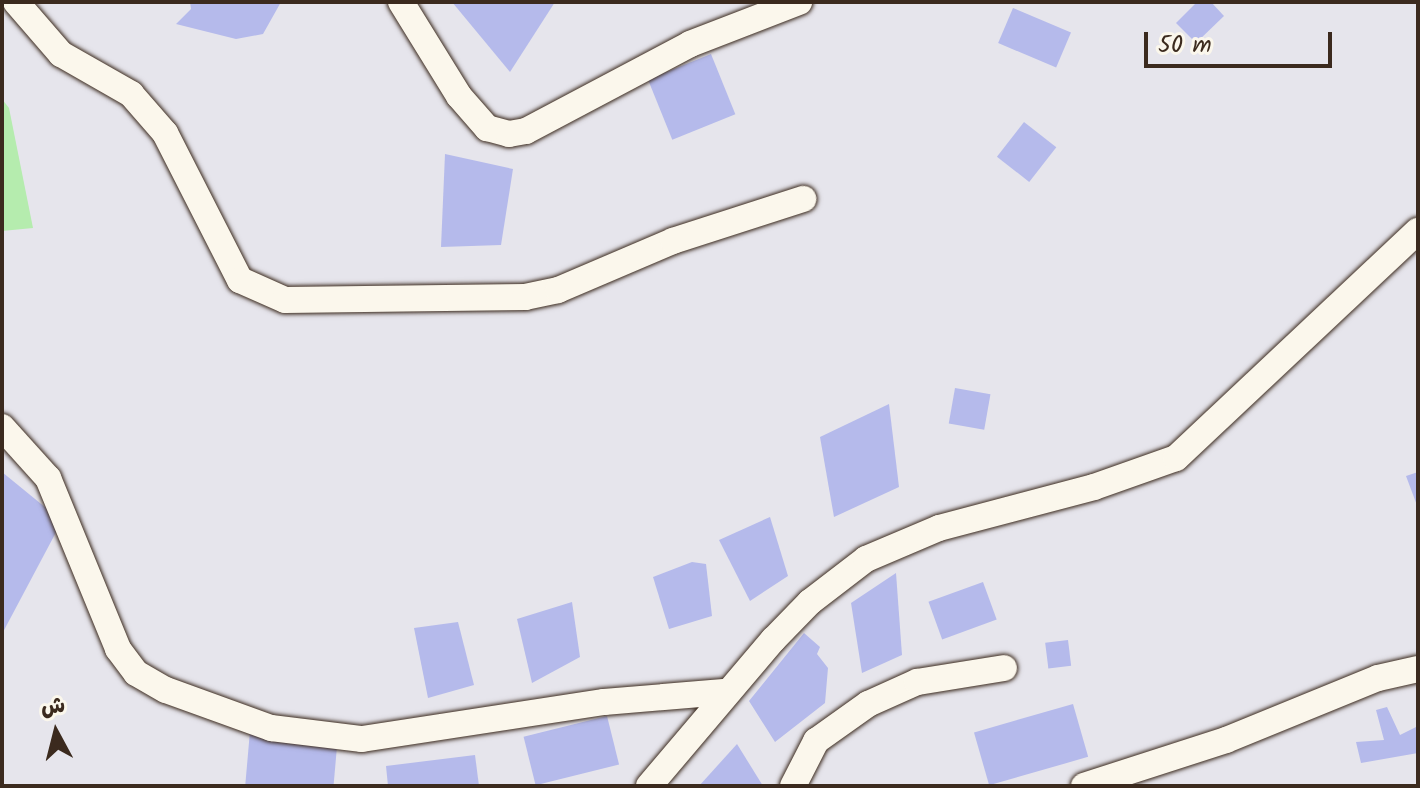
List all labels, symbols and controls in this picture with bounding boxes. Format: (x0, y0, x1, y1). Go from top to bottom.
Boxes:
scale bar (1148, 16, 1336, 66)
text: 50 m (1158, 26, 1212, 65)
text: ش (39, 689, 67, 727)
north arrow (16, 692, 96, 772)

